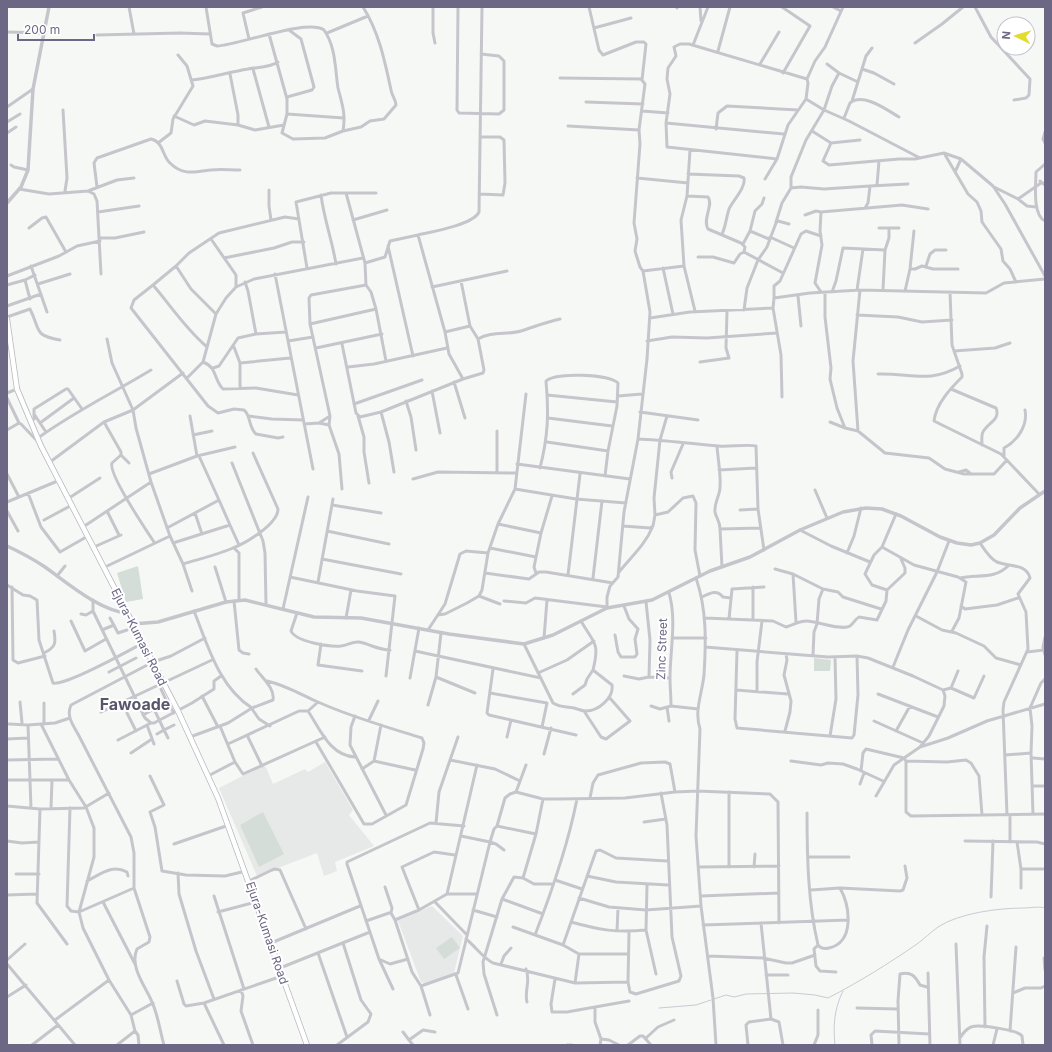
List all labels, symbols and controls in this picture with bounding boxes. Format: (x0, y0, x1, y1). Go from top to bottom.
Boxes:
scale bar (18, 16, 94, 42)
north arrow (996, 16, 1036, 56)
text: 200 m (24, 22, 60, 37)
text: N (999, 30, 1013, 40)
street label: Ejura-Kumasi Road (108, 585, 171, 688)
street label: Zinc Street (653, 618, 670, 680)
district label: Fawoade (100, 694, 170, 714)
street label: Ejura-Kumasi Road (243, 880, 292, 986)

